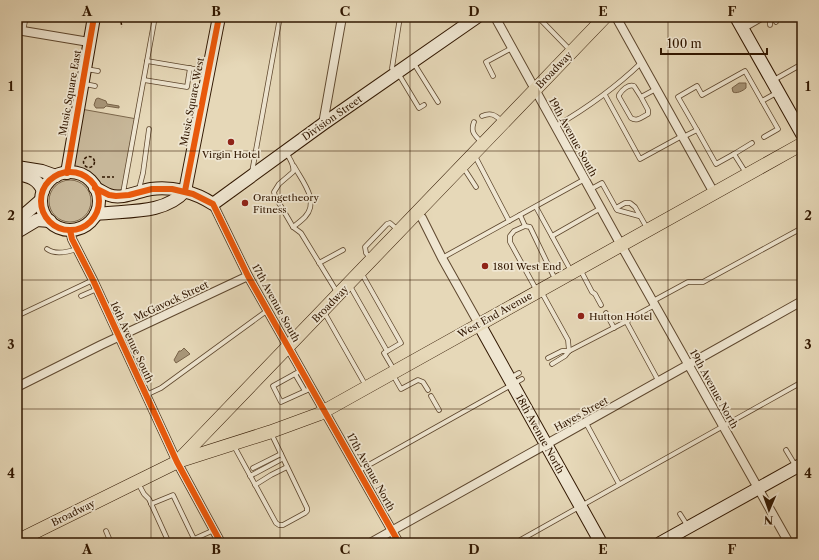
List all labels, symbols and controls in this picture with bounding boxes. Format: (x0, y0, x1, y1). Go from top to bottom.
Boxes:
text: A (81, 3, 93, 19)
text: B (211, 3, 221, 19)
text: C (340, 3, 350, 19)
text: D (468, 3, 480, 19)
text: E (598, 3, 608, 19)
text: F (728, 3, 737, 19)
scale bar (661, 30, 767, 56)
text: 100 m (667, 36, 702, 51)
street label: Music Square East (56, 48, 84, 137)
street label: Broadway (533, 48, 575, 91)
street label: Music Square West (177, 56, 207, 148)
text: 1 (8, 78, 14, 94)
text: 1 (805, 78, 811, 94)
street label: Division Street (299, 92, 365, 143)
street label: 19th Avenue South (546, 95, 600, 179)
marker: Virgin Hotel (226, 137, 236, 147)
place label: Virgin Hotel (201, 148, 260, 161)
place label: Orangetheory Fitness (253, 191, 320, 216)
marker: Orangetheory Fitness (240, 198, 250, 208)
text: 2 (7, 207, 15, 223)
text: 2 (804, 207, 812, 223)
place label: 1801 West End (493, 260, 561, 273)
marker: 1801 West End (480, 261, 490, 271)
street label: 17th Avenue South (249, 262, 303, 345)
street label: McGavock Street (131, 278, 211, 324)
street label: Broadway (309, 282, 351, 325)
street label: West End Avenue (455, 289, 535, 341)
street label: 16th Avenue South (107, 299, 157, 385)
place label: Hutton Hotel (589, 310, 652, 323)
marker: Hutton Hotel (576, 311, 586, 321)
text: 3 (7, 336, 15, 352)
text: 3 (804, 336, 812, 352)
street label: 19th Avenue North (687, 347, 741, 431)
street label: 18th Avenue North (513, 392, 568, 477)
street label: Hayes Street (552, 394, 611, 434)
street label: 17th Avenue North (344, 431, 398, 514)
text: 4 (7, 465, 15, 481)
text: 4 (804, 465, 812, 481)
north arrow (749, 490, 789, 530)
street label: Broadway (49, 497, 97, 529)
text: N (763, 513, 774, 527)
text: A (81, 541, 93, 557)
text: B (211, 541, 221, 557)
text: C (340, 541, 350, 557)
text: D (468, 541, 480, 557)
text: E (598, 541, 608, 557)
text: F (728, 541, 737, 557)

